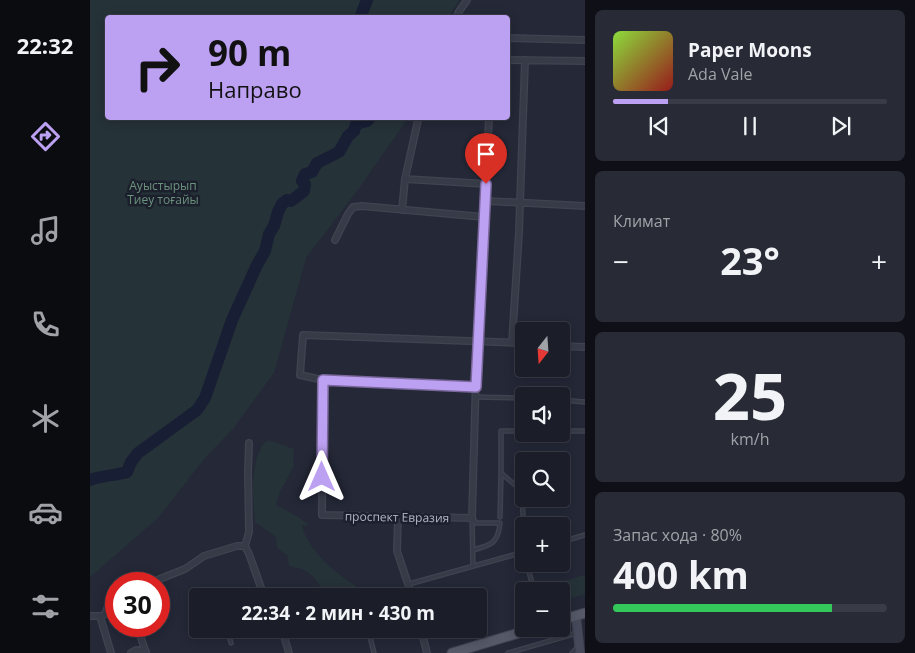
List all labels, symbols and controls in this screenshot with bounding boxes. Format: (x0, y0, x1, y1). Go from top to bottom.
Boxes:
text: 90 m (208, 29, 291, 76)
text: 22:32 (17, 30, 73, 60)
icon: right (125, 35, 190, 100)
text: Paper Moons (688, 37, 812, 63)
text: Ada Vale (688, 63, 752, 85)
text: Направо (208, 74, 302, 104)
icon: previous (645, 112, 673, 140)
icon: pause (736, 112, 764, 140)
icon: next (827, 112, 855, 140)
icon: directions (28, 119, 63, 154)
pin (465, 133, 507, 184)
icon: arrive (472, 140, 500, 168)
park label: Ауыстырып Тиеу тоғайы (127, 177, 199, 208)
text: Климат (613, 210, 670, 232)
icon: music (28, 213, 63, 248)
text: 23° (720, 234, 780, 286)
text: − (613, 242, 629, 280)
text: + (871, 242, 887, 280)
icon: phone (28, 307, 63, 342)
north arrow (515, 322, 570, 378)
map controls (515, 322, 570, 637)
text: 25 (713, 351, 787, 439)
button: sound (515, 387, 570, 442)
icon: climate (28, 401, 63, 436)
text: km/h (731, 428, 769, 450)
position arrow (295, 450, 347, 502)
button: search (515, 452, 570, 507)
icon: car (28, 495, 63, 530)
street label: проспект Евразия (345, 508, 449, 526)
button: + (515, 517, 570, 572)
text: Запас хода · 80% (613, 524, 742, 546)
text: 400 km (613, 548, 749, 600)
speed limit sign: 30 (105, 572, 170, 637)
button: − (515, 582, 570, 637)
icon: filters (28, 589, 63, 624)
text: 22:34 · 2 мин · 430 m (241, 600, 435, 626)

